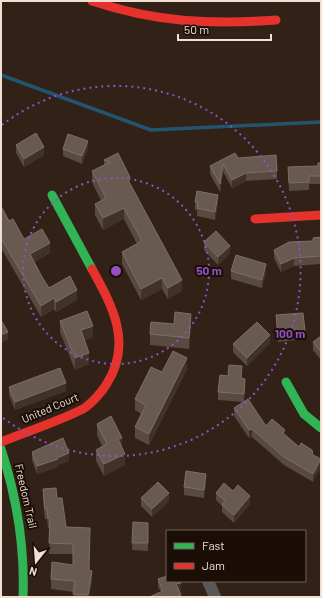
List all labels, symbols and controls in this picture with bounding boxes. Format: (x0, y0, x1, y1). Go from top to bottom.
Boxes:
scale bar (178, 16, 271, 42)
text: 50 m (184, 22, 209, 36)
text: 50 m (196, 263, 222, 277)
centre of rings (109, 264, 123, 278)
text: 100 m (275, 326, 305, 340)
street label: United Court (19, 390, 80, 425)
street label: Freedom Trail (13, 462, 40, 529)
legend (166, 530, 306, 582)
text: Fast (202, 538, 225, 552)
north arrow (16, 542, 56, 582)
text: Jam (202, 558, 225, 572)
text: N (28, 565, 38, 579)

